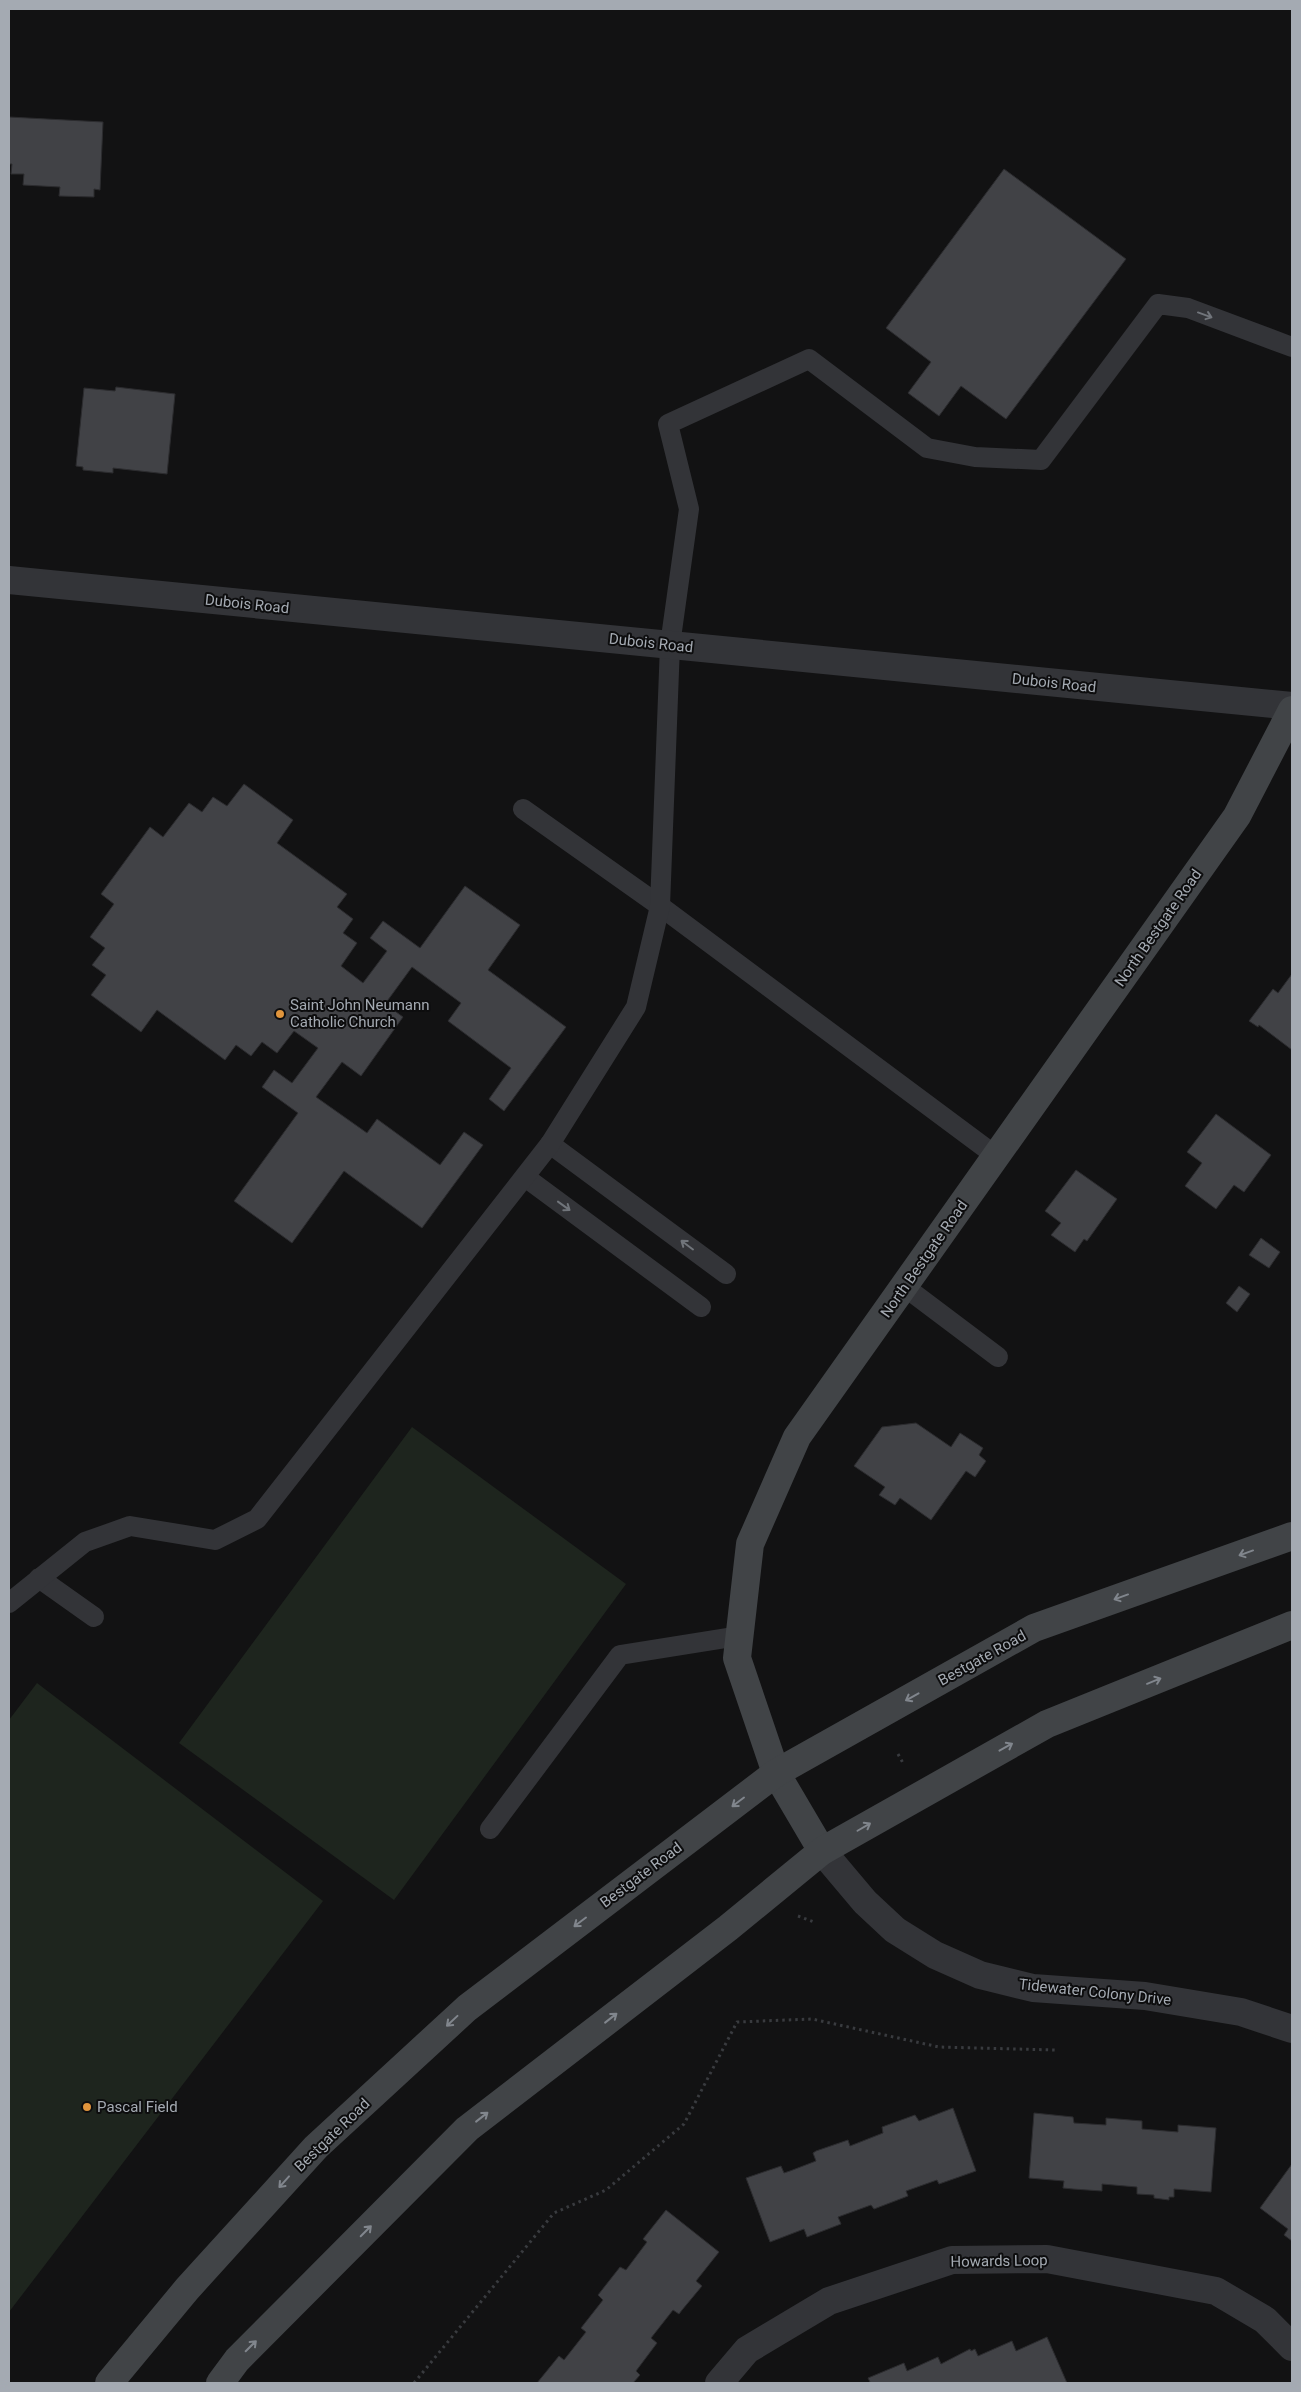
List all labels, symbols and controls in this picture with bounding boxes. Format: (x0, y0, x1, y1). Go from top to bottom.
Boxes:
one-way arrow (1197, 311, 1213, 320)
street label: Dubois Road (204, 591, 290, 617)
street label: Dubois Road (608, 630, 694, 656)
street label: Dubois Road (1011, 670, 1097, 696)
street label: North Bestgate Road (1111, 866, 1205, 990)
place label: Saint John Neumann Catholic Church (290, 996, 430, 1031)
marker: Saint John Neumann Catholic Church (274, 1008, 286, 1020)
street label: North Bestgate Road (877, 1197, 971, 1321)
one-way arrow (557, 1201, 571, 1211)
one-way arrow (680, 1239, 694, 1250)
one-way arrow (1239, 1549, 1255, 1558)
one-way arrow (1114, 1593, 1129, 1602)
street label: Bestgate Road (935, 1626, 1029, 1690)
one-way arrow (1146, 1676, 1161, 1685)
one-way arrow (904, 1692, 919, 1702)
one-way arrow (998, 1742, 1013, 1751)
one-way arrow (731, 1797, 745, 1807)
one-way arrow (857, 1821, 871, 1831)
street label: Bestgate Road (597, 1838, 685, 1912)
one-way arrow (574, 1916, 587, 1927)
street label: Tidewater Colony Drive (1018, 1975, 1172, 2009)
one-way arrow (604, 2013, 617, 2024)
one-way arrow (446, 2015, 458, 2027)
street label: Bestgate Road (291, 2095, 373, 2175)
place label: Pascal Field (97, 2098, 178, 2116)
marker: Pascal Field (81, 2101, 93, 2113)
one-way arrow (475, 2112, 488, 2123)
one-way arrow (278, 2176, 290, 2188)
one-way arrow (360, 2225, 372, 2237)
street label: Howards Loop (950, 2251, 1048, 2271)
one-way arrow (245, 2340, 257, 2352)

